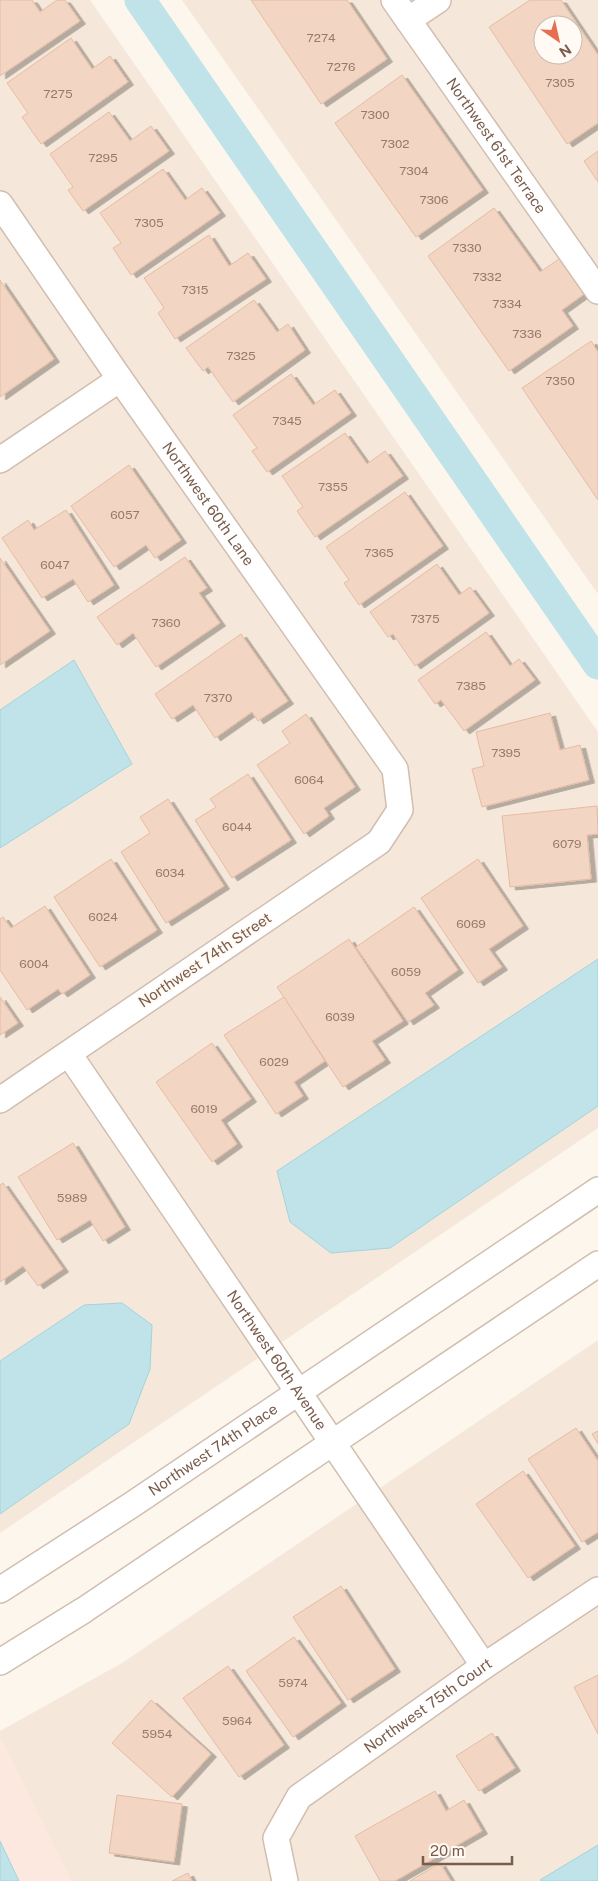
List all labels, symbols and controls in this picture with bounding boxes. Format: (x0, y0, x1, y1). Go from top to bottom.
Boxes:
north arrow (533, 15, 583, 65)
house number: 7274 (307, 31, 336, 45)
text: N (556, 41, 574, 60)
house number: 7276 (327, 60, 355, 74)
street label: Northwest 61st Terrace (443, 74, 550, 217)
house number: 7305 (545, 76, 575, 90)
house number: 7275 (43, 87, 73, 101)
house number: 7300 (360, 108, 390, 122)
house number: 7302 (381, 137, 409, 151)
house number: 7295 (88, 151, 118, 165)
house number: 7304 (399, 164, 429, 178)
house number: 7306 (419, 193, 449, 207)
house number: 7305 (134, 216, 164, 230)
house number: 7330 (452, 241, 482, 255)
house number: 7332 (472, 270, 502, 284)
house number: 7315 (181, 283, 209, 297)
house number: 7334 (492, 297, 522, 311)
house number: 7336 (512, 327, 542, 341)
house number: 7325 (226, 349, 256, 363)
house number: 7350 (545, 374, 575, 388)
house number: 7345 (272, 414, 302, 428)
street label: Northwest 60th Lane (159, 439, 258, 569)
house number: 7355 (318, 480, 348, 494)
house number: 6057 (110, 508, 140, 522)
house number: 7365 (364, 546, 394, 560)
house number: 6047 (40, 558, 70, 572)
house number: 7375 (410, 612, 440, 626)
house number: 7360 (151, 616, 181, 630)
house number: 7385 (456, 679, 486, 693)
house number: 7370 (204, 691, 232, 705)
house number: 7395 (491, 746, 521, 760)
house number: 6064 (294, 773, 324, 787)
house number: 6044 (222, 820, 252, 834)
house number: 6079 (553, 837, 581, 851)
house number: 6034 (155, 866, 185, 880)
street label: Northwest 74th Street (135, 909, 274, 1010)
house number: 6024 (88, 910, 118, 924)
house number: 6069 (456, 917, 486, 931)
house number: 6004 (19, 957, 49, 971)
house number: 6059 (391, 965, 421, 979)
house number: 6039 (325, 1010, 355, 1024)
house number: 6029 (259, 1055, 289, 1069)
house number: 6019 (190, 1102, 218, 1116)
house number: 5989 (57, 1191, 87, 1205)
street label: Northwest 60th Avenue (224, 1287, 330, 1433)
street label: Northwest 74th Place (145, 1400, 280, 1499)
street label: Northwest 75th Court (361, 1654, 495, 1756)
house number: 5974 (278, 1676, 308, 1690)
house number: 5964 (222, 1714, 253, 1728)
house number: 5954 (142, 1727, 173, 1741)
scale bar (423, 1834, 512, 1866)
text: 20 m (430, 1842, 465, 1859)

